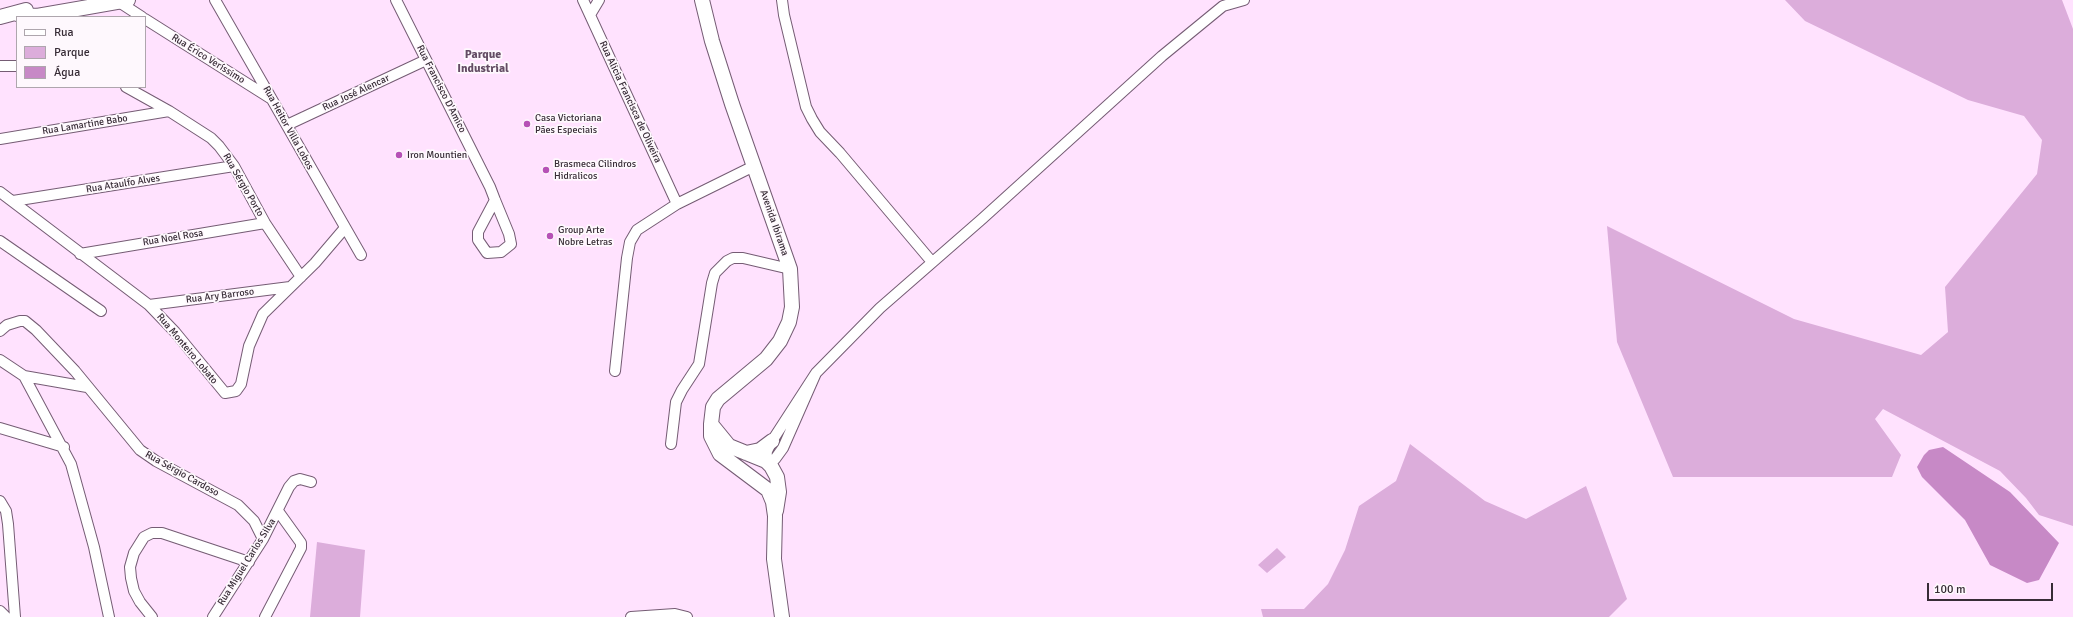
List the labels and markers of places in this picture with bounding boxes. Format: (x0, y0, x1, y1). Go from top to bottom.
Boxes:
place label: Casa Victoriana Pães Especiais (535, 112, 602, 136)
marker: Casa Victoriana Pães Especiais (522, 119, 532, 129)
place label: Iron Mountien (407, 149, 467, 161)
marker: Iron Mountien (394, 150, 404, 160)
place label: Brasmeca Cilindros Hidralicos (554, 158, 636, 182)
marker: Brasmeca Cilindros Hidralicos (541, 165, 551, 175)
place label: Group Arte Nobre Letras (558, 224, 612, 248)
marker: Group Arte Nobre Letras (545, 231, 555, 241)

